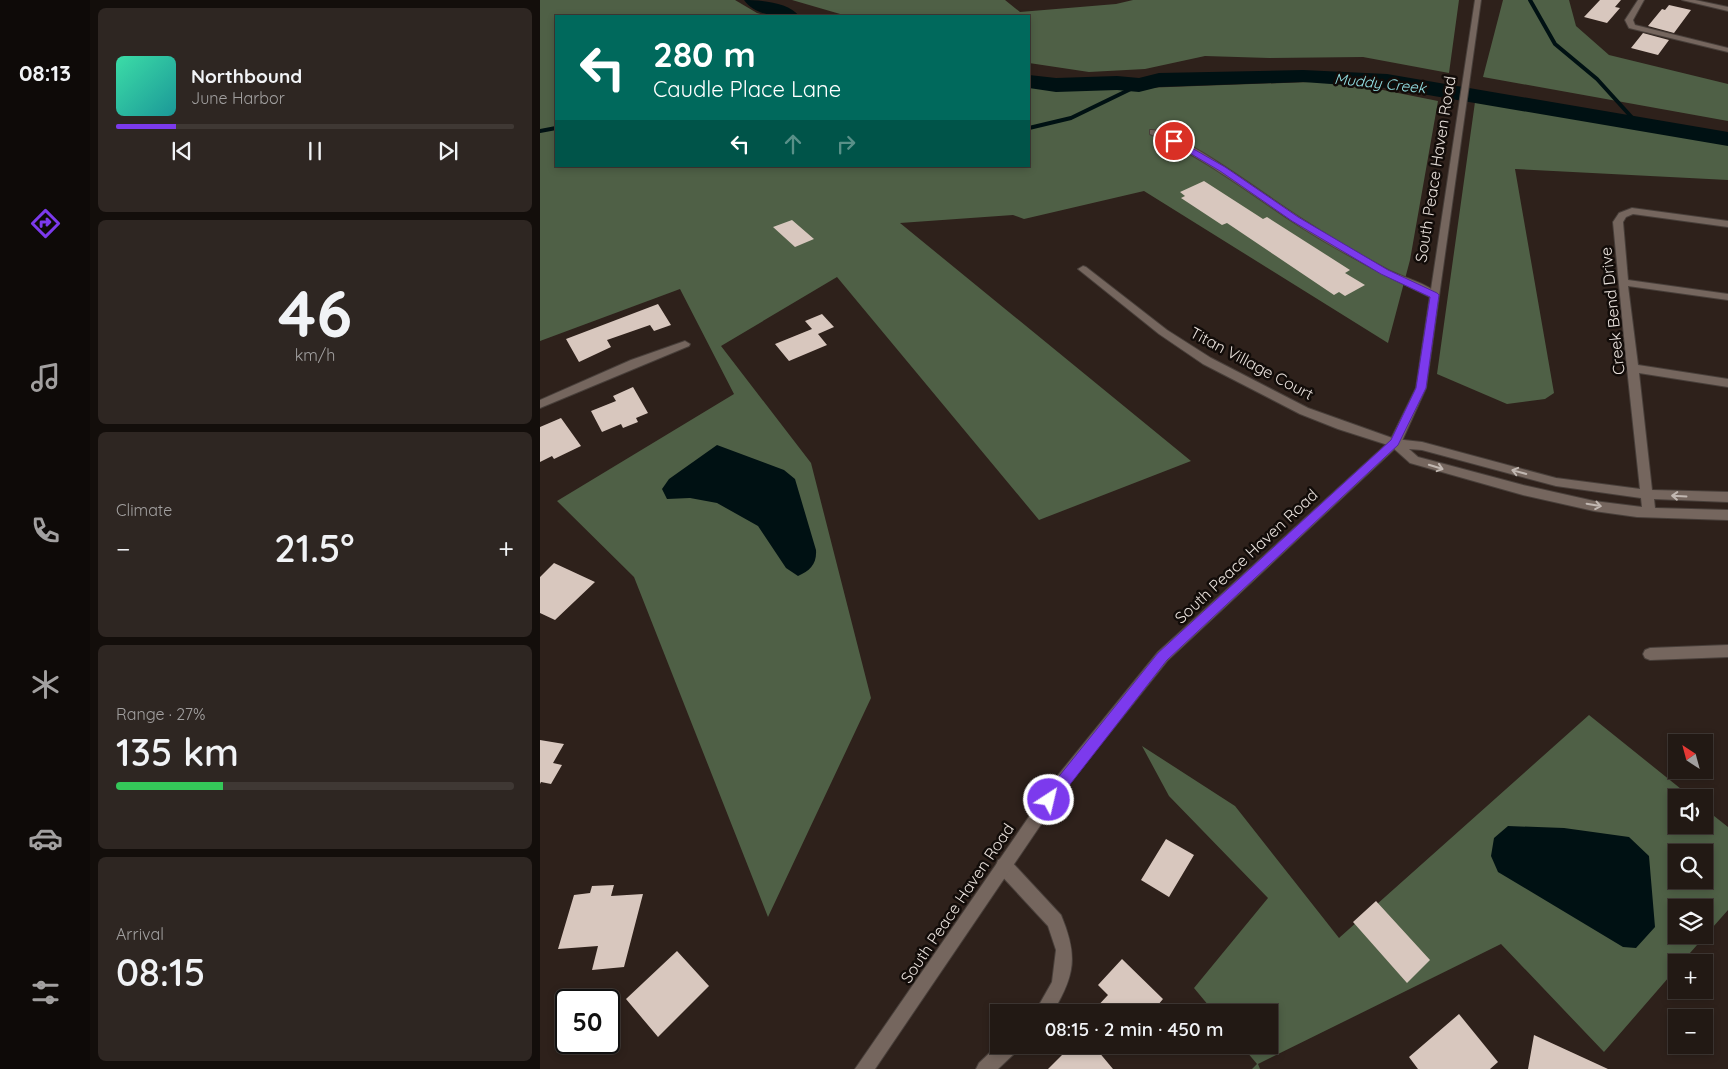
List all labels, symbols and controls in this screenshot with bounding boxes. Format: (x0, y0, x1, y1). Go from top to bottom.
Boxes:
text: 280 m (653, 32, 756, 76)
icon: left (570, 35, 635, 100)
text: 08:13 (19, 59, 71, 87)
text: Northbound (191, 64, 302, 88)
water label: Muddy Creek (1333, 69, 1429, 97)
street label: South Peace Haven Road (1410, 74, 1460, 264)
text: Caudle Place Lane (653, 75, 841, 103)
text: June Harbor (191, 88, 285, 108)
pin (1153, 120, 1195, 162)
icon: arrive (1160, 127, 1188, 155)
icon: left (726, 130, 754, 158)
icon: ahead (779, 130, 807, 158)
icon: right (832, 130, 860, 158)
icon: previous (168, 137, 196, 165)
icon: pause (301, 137, 329, 165)
icon: next (434, 137, 462, 165)
icon: directions (28, 206, 63, 241)
street label: Creek Bend Drive (1595, 246, 1629, 376)
text: 46 (278, 272, 352, 353)
street label: Titan Village Court (1187, 322, 1317, 404)
text: km/h (295, 345, 335, 365)
icon: music (28, 360, 63, 395)
one-way arrow (1427, 462, 1443, 472)
one-way arrow (1511, 467, 1527, 476)
street label: South Peace Haven Road (1170, 484, 1322, 628)
one-way arrow (1672, 491, 1688, 500)
text: Climate (116, 500, 172, 520)
one-way arrow (1585, 501, 1601, 511)
icon: phone (28, 513, 63, 548)
text: 21.5° (274, 524, 355, 572)
text: − (116, 531, 131, 566)
text: + (498, 531, 514, 566)
icon: climate (28, 667, 63, 702)
text: Range · 27% (116, 704, 205, 724)
text: 135 km (116, 728, 239, 776)
north arrow (1668, 734, 1712, 779)
map controls (1668, 734, 1713, 1054)
position arrow (1022, 773, 1074, 825)
button: sound (1668, 789, 1713, 834)
street label: South Peace Haven Road (896, 819, 1018, 987)
icon: car (28, 821, 63, 856)
button: search (1668, 844, 1713, 889)
button: layers (1668, 899, 1713, 944)
text: Arrival (116, 924, 164, 944)
text: 08:15 (116, 948, 205, 996)
button: + (1668, 954, 1713, 999)
icon: filters (28, 975, 63, 1010)
speed limit sign: 50 (555, 989, 620, 1054)
button: − (1668, 1009, 1713, 1054)
text: 08:15 · 2 min · 450 m (1045, 1017, 1223, 1041)

